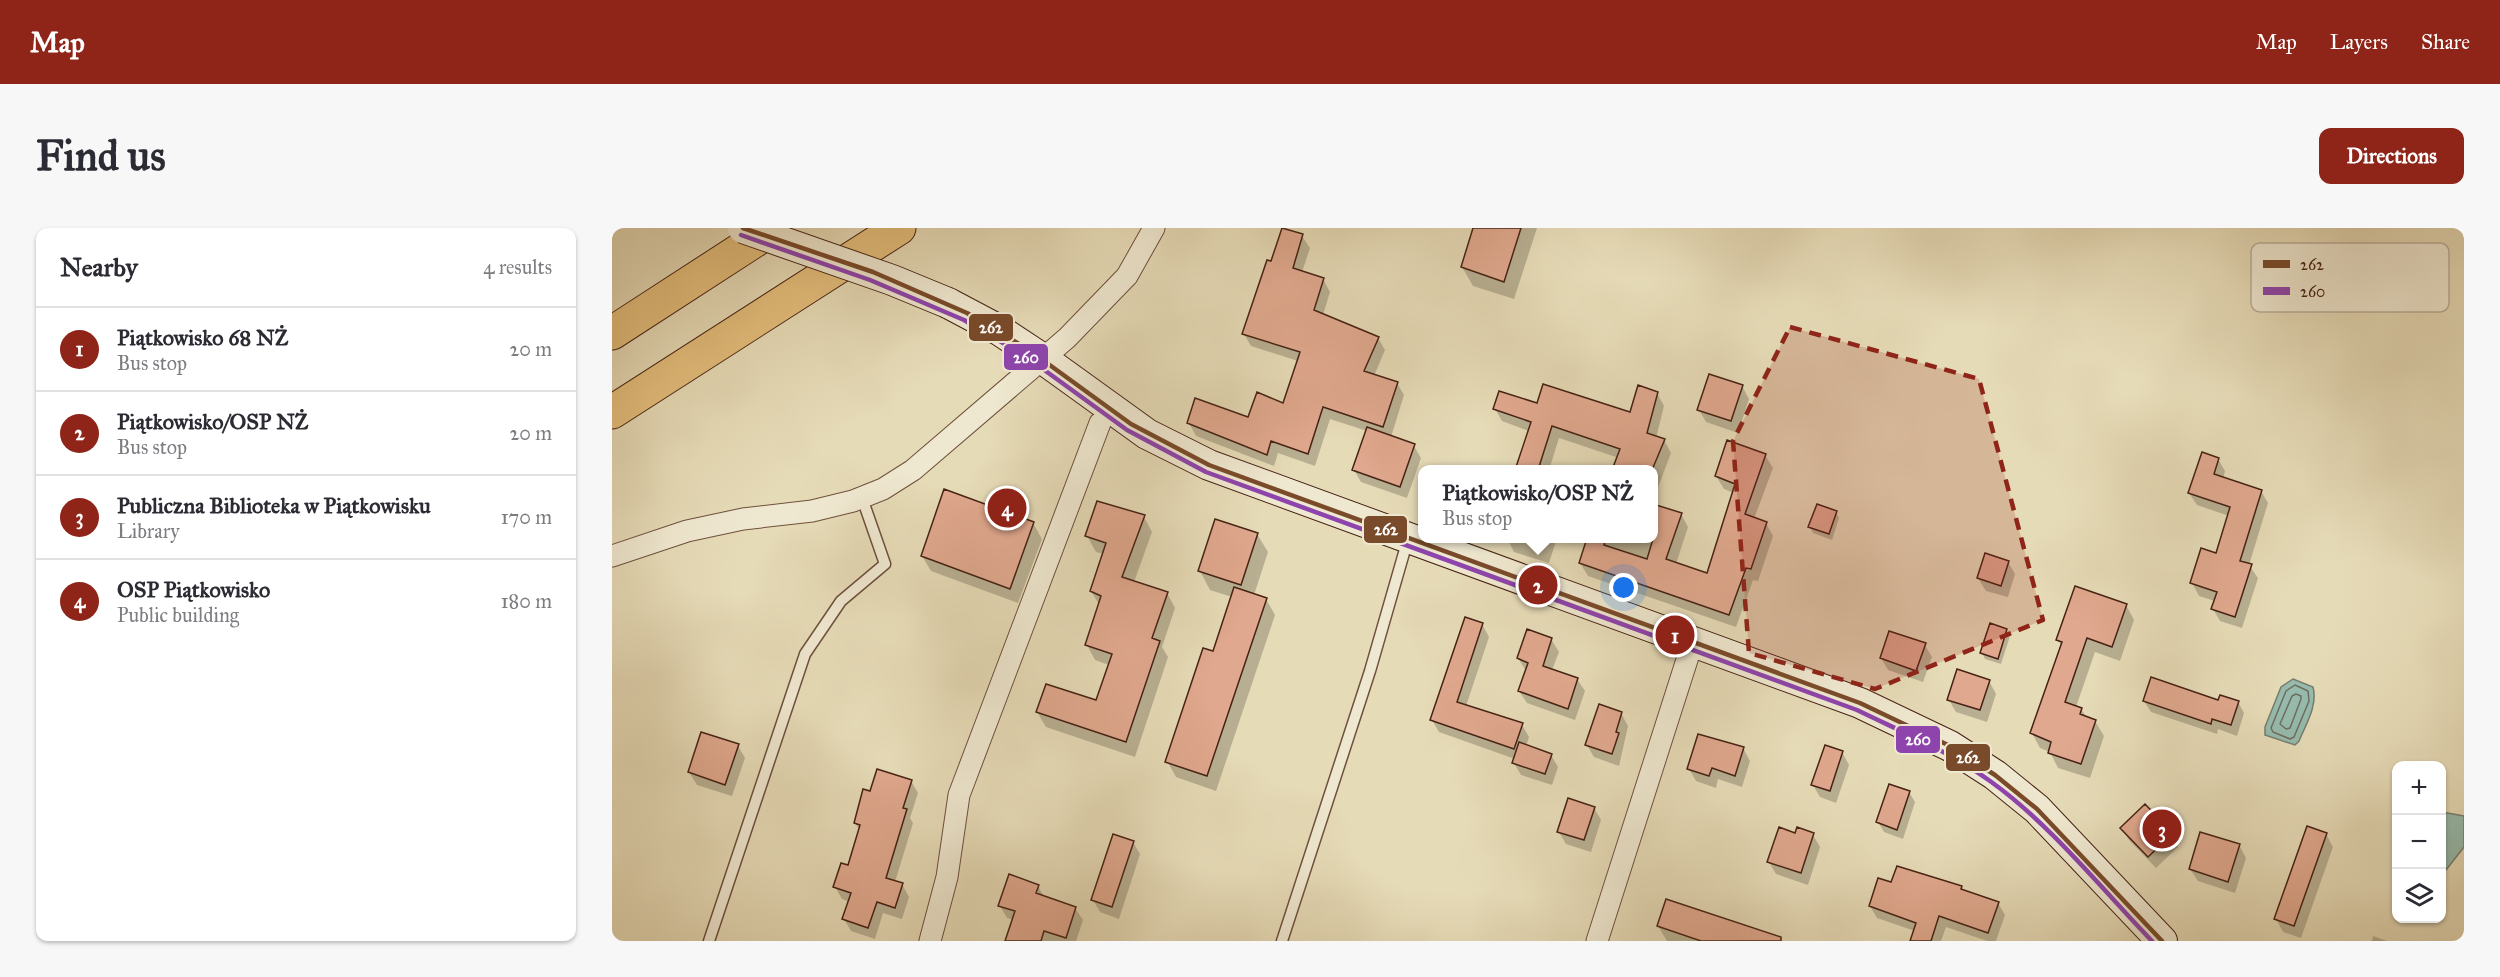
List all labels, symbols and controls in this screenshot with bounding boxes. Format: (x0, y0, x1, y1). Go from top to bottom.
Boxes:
text: Map (30, 25, 85, 60)
text: Map (2256, 29, 2297, 55)
text: Layers (2330, 29, 2388, 55)
text: Share (2421, 29, 2470, 55)
button: Directions (2319, 128, 2464, 184)
text: Find us (36, 130, 166, 182)
legend (2251, 243, 2449, 312)
text: Nearby (60, 251, 138, 283)
text: 4 results (483, 255, 552, 279)
text: 262 (2300, 255, 2324, 274)
text: 260 (2300, 282, 2325, 301)
line badge: 262 (968, 313, 1014, 342)
text: 262 (979, 318, 1004, 337)
text: Piątkowisko 68 NŻ (117, 324, 288, 351)
text: 1 (76, 337, 83, 361)
text: 20 m (509, 337, 552, 361)
line badge: 260 (1003, 343, 1049, 371)
text: 260 (1013, 348, 1039, 367)
text: Bus stop (117, 351, 187, 375)
text: Piątkowisko/OSP NŻ (117, 408, 309, 435)
text: 2 (75, 421, 84, 445)
text: 20 m (509, 421, 552, 445)
text: Bus stop (117, 435, 187, 459)
popup (1418, 465, 1658, 543)
text: Piątkowisko/OSP NŻ (1442, 479, 1634, 506)
pin: 4 (988, 486, 1026, 530)
text: Publiczna Biblioteka w Piątkowisku (117, 492, 431, 519)
text: 3 (76, 505, 84, 529)
text: 170 m (501, 505, 552, 529)
text: Bus stop (1442, 506, 1512, 530)
line badge: 262 (1363, 515, 1408, 544)
text: Library (117, 519, 180, 543)
text: 262 (1374, 520, 1399, 539)
pin: 2 (1518, 562, 1558, 608)
your location (1609, 573, 1638, 602)
text: OSP Piątkowisko (117, 576, 270, 603)
text: 4 (74, 589, 85, 613)
text: 180 m (501, 589, 552, 613)
text: Public building (117, 603, 239, 627)
pin: 1 (1656, 612, 1694, 658)
line badge: 260 (1895, 725, 1941, 754)
text: 260 (1905, 730, 1931, 749)
line badge: 262 (1945, 743, 1991, 772)
text: 262 (1956, 748, 1981, 767)
map controls (2392, 761, 2446, 923)
button: + (2392, 761, 2446, 815)
pin: 3 (2142, 806, 2182, 852)
button: − (2392, 815, 2446, 869)
button: layers (2392, 869, 2446, 923)

